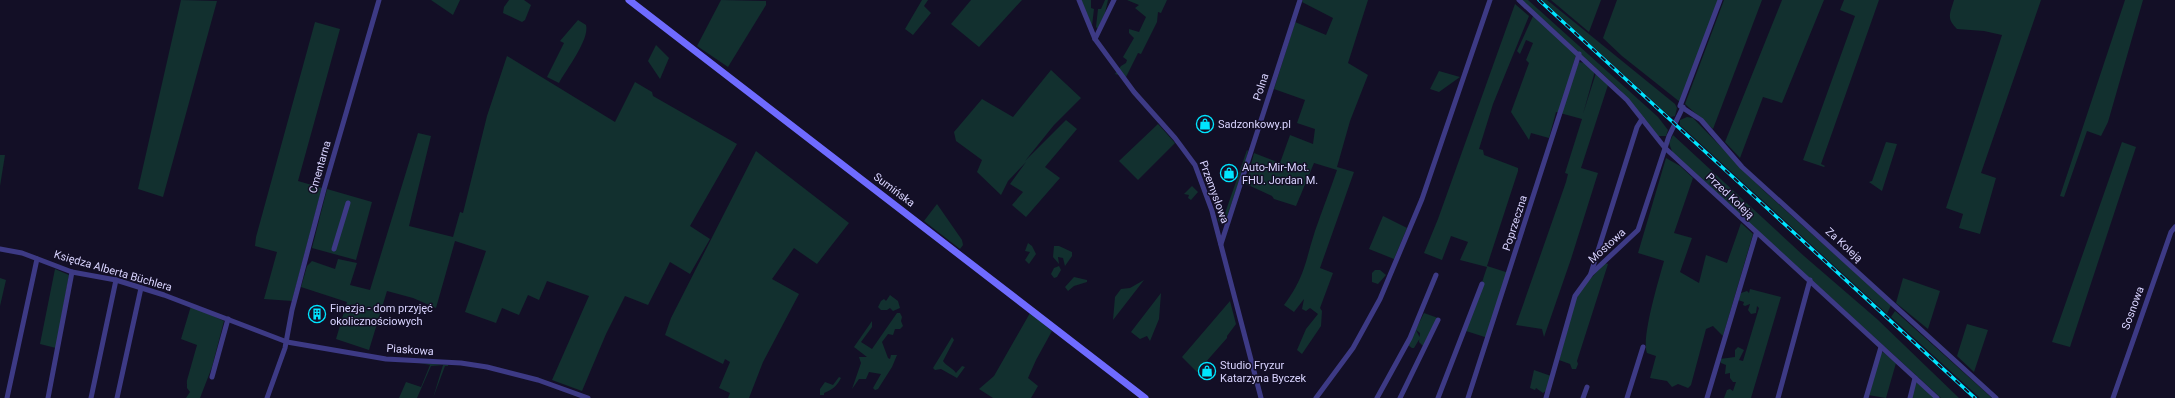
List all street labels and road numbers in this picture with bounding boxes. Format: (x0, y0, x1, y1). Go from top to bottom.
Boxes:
street label: Polna (1251, 72, 1271, 102)
street label: Cmentarna (306, 139, 334, 195)
street label: Przemysłowa (1197, 159, 1231, 225)
street label: Sumińska (871, 170, 917, 210)
street label: Przed Koleją (1703, 170, 1757, 222)
street label: Poprzeczna (1500, 194, 1530, 252)
street label: Za Koleją (1823, 225, 1865, 265)
street label: Mostowa (1586, 226, 1628, 266)
street label: Księdza Alberta Büchlera (52, 248, 174, 294)
street label: Sosnowa (2119, 285, 2147, 331)
street label: Piaskowa (386, 342, 434, 358)

